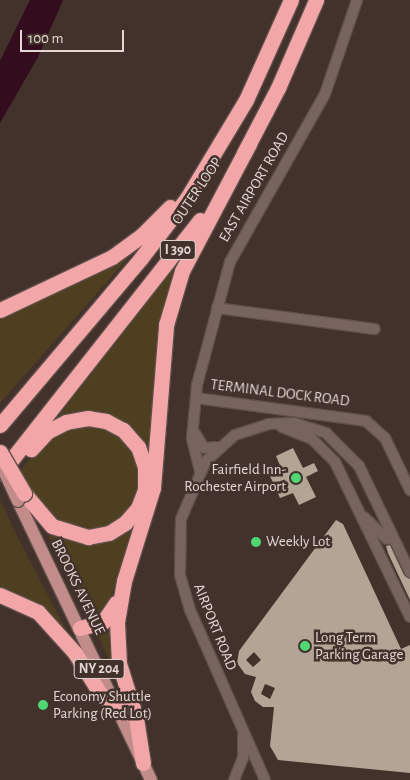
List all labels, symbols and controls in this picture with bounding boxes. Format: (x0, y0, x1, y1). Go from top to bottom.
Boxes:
scale bar (22, 20, 126, 52)
text: 100 m (28, 31, 63, 46)
street label: EAST AIRPORT ROAD (215, 129, 293, 245)
street label: OUTER LOOP (168, 154, 226, 228)
road number: I 390 (159, 238, 197, 262)
street label: TERMINAL DOCK ROAD (209, 376, 351, 410)
place label: Fairfield Inn- Rochester Airport (184, 460, 286, 495)
marker: Fairfield Inn- Rochester Airport (290, 472, 302, 484)
place label: Weekly Lot (266, 533, 330, 551)
street label: BROOKS AVENUE (47, 536, 109, 638)
marker: Weekly Lot (250, 536, 262, 548)
street label: AIRPORT ROAD (189, 581, 241, 673)
place label: Long Term Parking Garage (315, 628, 404, 663)
marker: Long Term Parking Garage (299, 640, 311, 652)
road number: NY 204 (73, 658, 125, 681)
place label: Economy Shuttle Parking (Red Lot) (53, 687, 152, 722)
marker: Economy Shuttle Parking (Red Lot) (37, 699, 49, 711)

